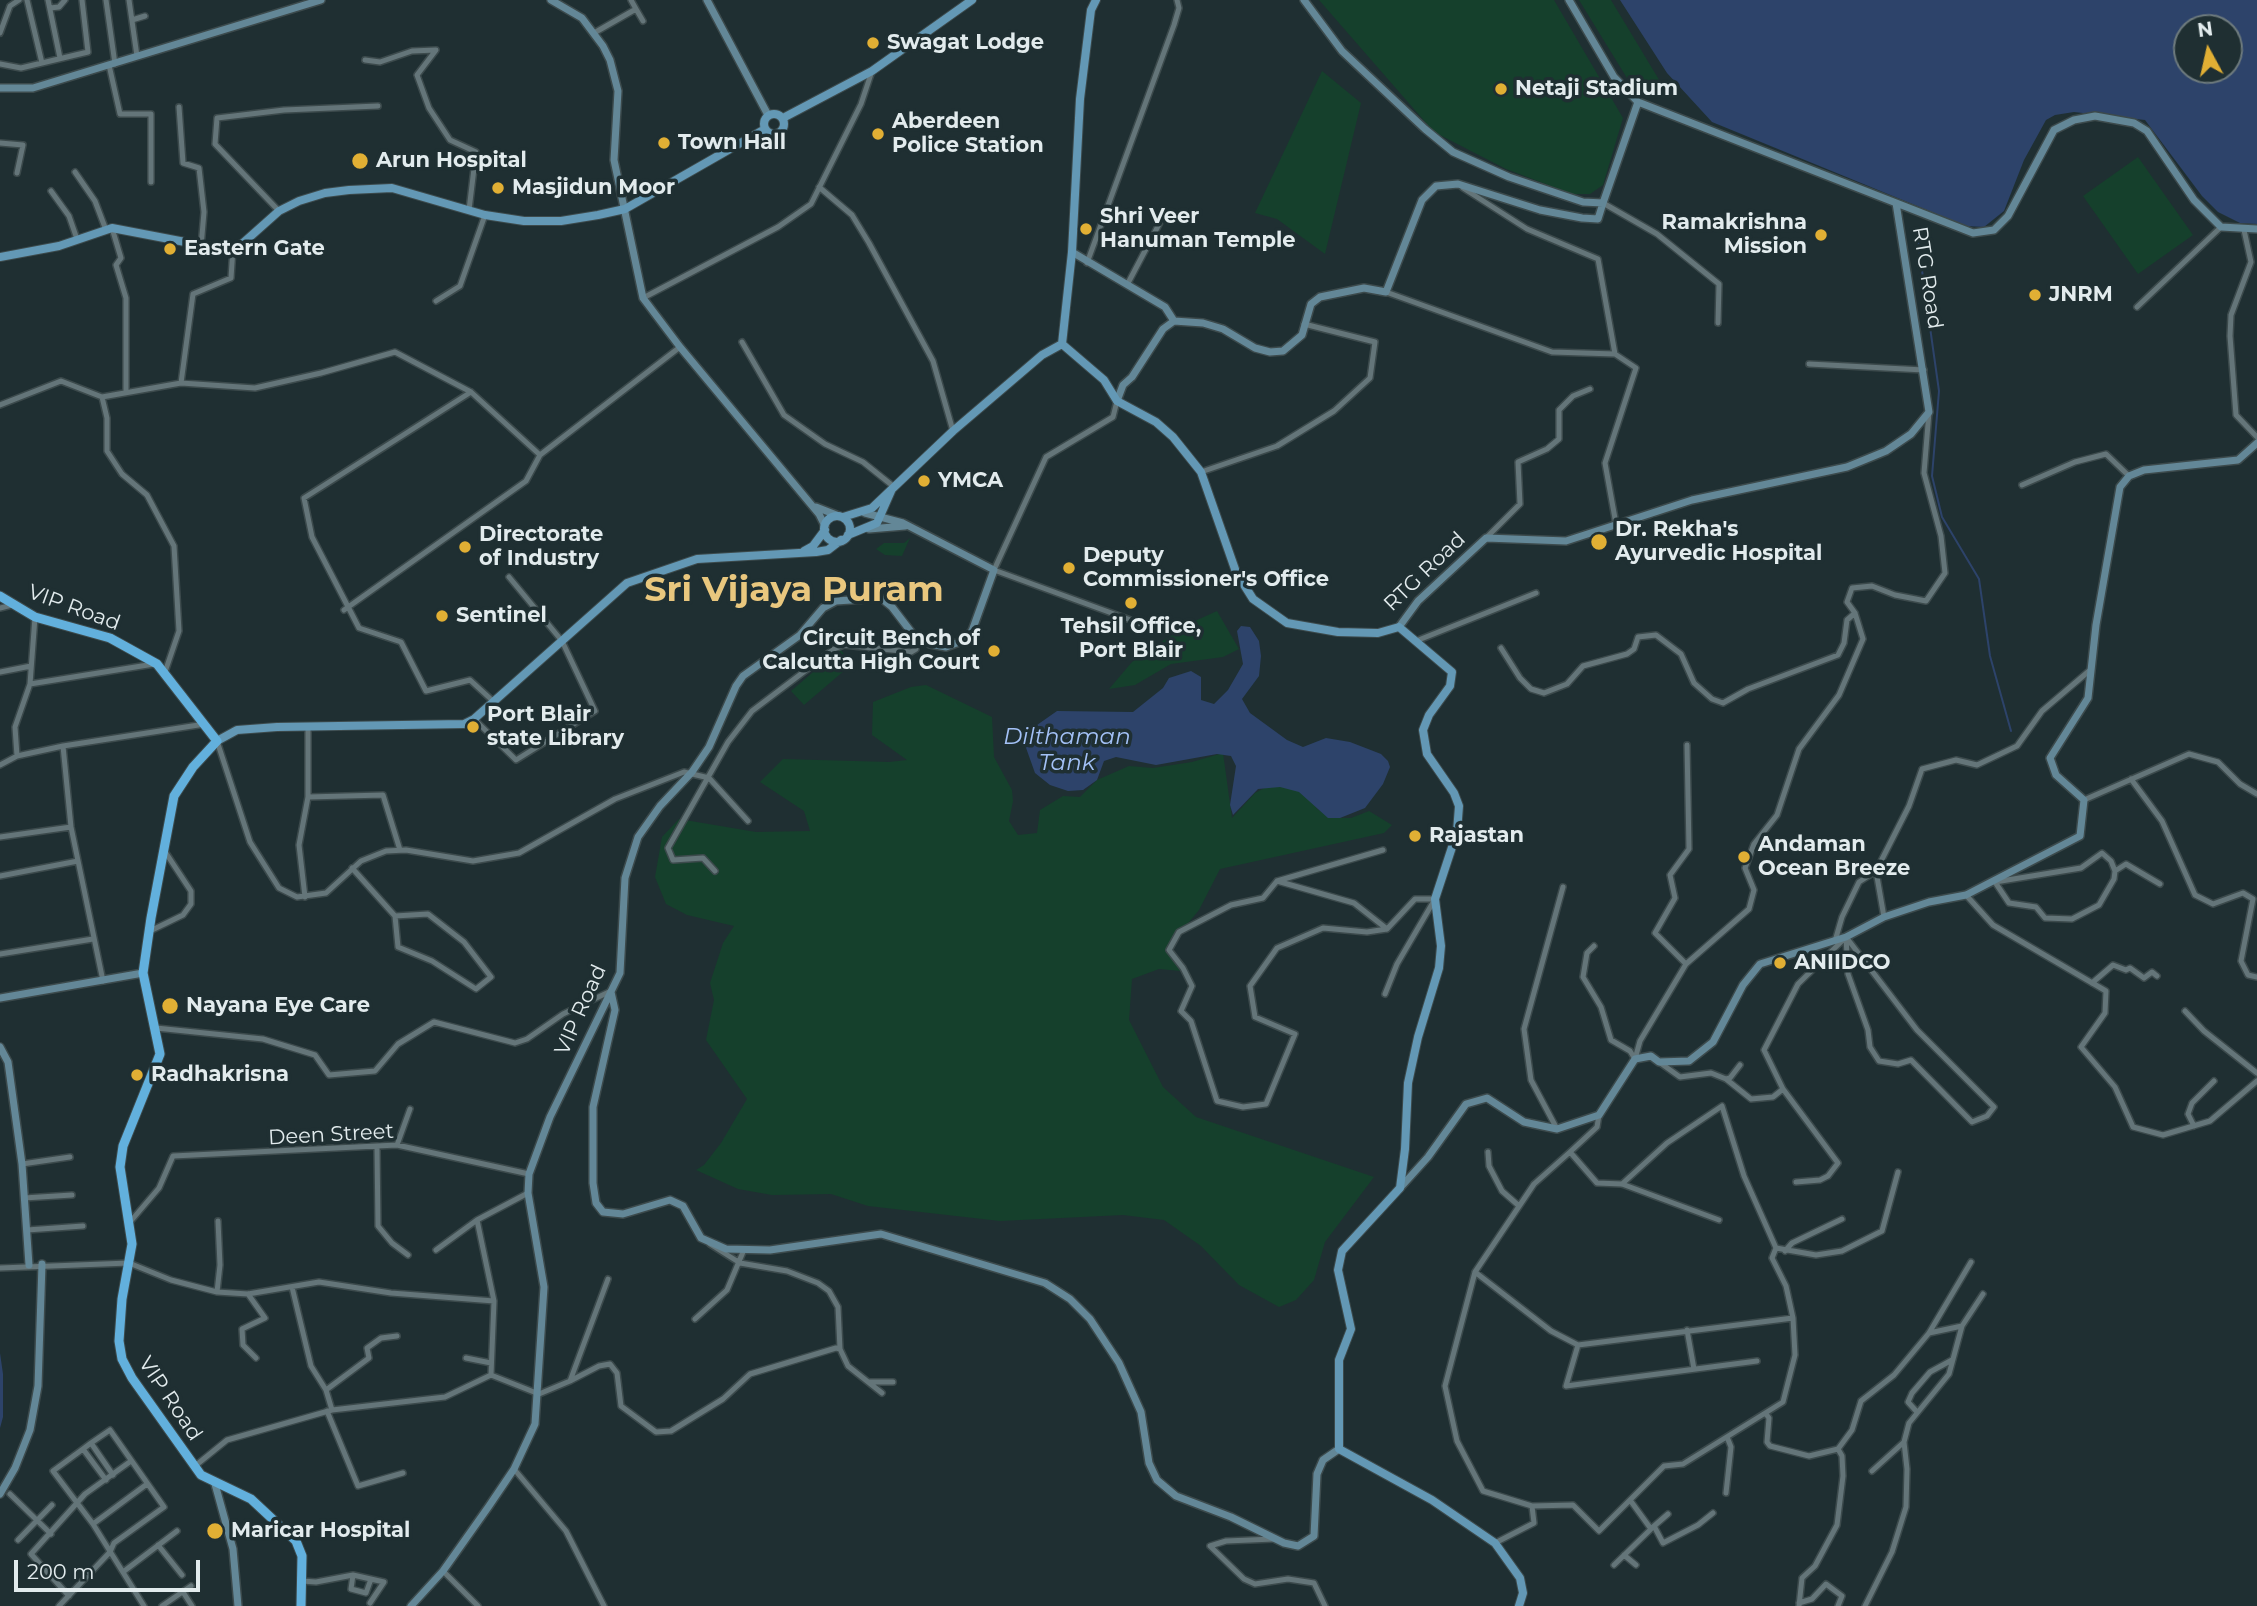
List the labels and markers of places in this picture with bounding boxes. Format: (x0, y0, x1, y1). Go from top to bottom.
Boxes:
place label: Swagat Lodge (887, 30, 1044, 56)
marker: Swagat Lodge (865, 35, 881, 51)
place label: Netaji Stadium (1515, 76, 1678, 102)
marker: Netaji Stadium (1493, 81, 1509, 97)
place label: Aberdeen Police Station (892, 109, 1044, 159)
marker: Aberdeen Police Station (870, 126, 886, 142)
place label: Town Hall (678, 130, 786, 156)
marker: Town Hall (656, 135, 672, 151)
place label: Arun Hospital (376, 148, 527, 174)
marker: Arun Hospital (350, 151, 370, 171)
place label: Masjidun Moor (512, 175, 675, 201)
marker: Masjidun Moor (490, 180, 506, 196)
place label: Shri Veer Hanuman Temple (1100, 204, 1295, 254)
place label: Ramakrishna Mission (1662, 210, 1807, 260)
marker: Shri Veer Hanuman Temple (1078, 221, 1094, 237)
marker: Ramakrishna Mission (1813, 227, 1829, 243)
place label: Eastern Gate (184, 236, 325, 262)
marker: Eastern Gate (162, 241, 178, 257)
place label: JNRM (2049, 282, 2113, 308)
marker: JNRM (2027, 287, 2043, 303)
place label: YMCA (938, 468, 1003, 494)
marker: YMCA (916, 473, 932, 489)
place label: Dr. Rekha's Ayurvedic Hospital (1615, 517, 1822, 567)
place label: Directorate of Industry (479, 522, 603, 572)
marker: Dr. Rekha's Ayurvedic Hospital (1589, 532, 1609, 552)
marker: Directorate of Industry (457, 539, 473, 555)
place label: Deputy Commissioner's Office (1083, 543, 1329, 593)
marker: Deputy Commissioner's Office (1061, 560, 1077, 576)
marker: Tehsil Office, Port Blair (1123, 595, 1139, 611)
place label: Sentinel (456, 603, 547, 629)
marker: Sentinel (434, 608, 450, 624)
place label: Tehsil Office, Port Blair (1061, 614, 1201, 664)
place label: Circuit Bench of Calcutta High Court (762, 626, 980, 676)
marker: Circuit Bench of Calcutta High Court (986, 643, 1002, 659)
place label: Port Blair state Library (487, 702, 624, 752)
marker: Port Blair state Library (465, 719, 481, 735)
place label: Rajastan (1429, 823, 1524, 849)
marker: Rajastan (1407, 828, 1423, 844)
place label: Andaman Ocean Breeze (1758, 832, 1910, 882)
marker: Andaman Ocean Breeze (1736, 849, 1752, 865)
place label: ANIIDCO (1794, 950, 1890, 976)
marker: ANIIDCO (1772, 955, 1788, 971)
place label: Nayana Eye Care (186, 993, 370, 1019)
marker: Nayana Eye Care (160, 996, 180, 1016)
place label: Radhakrisna (151, 1062, 289, 1088)
marker: Radhakrisna (129, 1067, 145, 1083)
place label: Maricar Hospital (231, 1518, 410, 1544)
marker: Maricar Hospital (205, 1521, 225, 1541)

